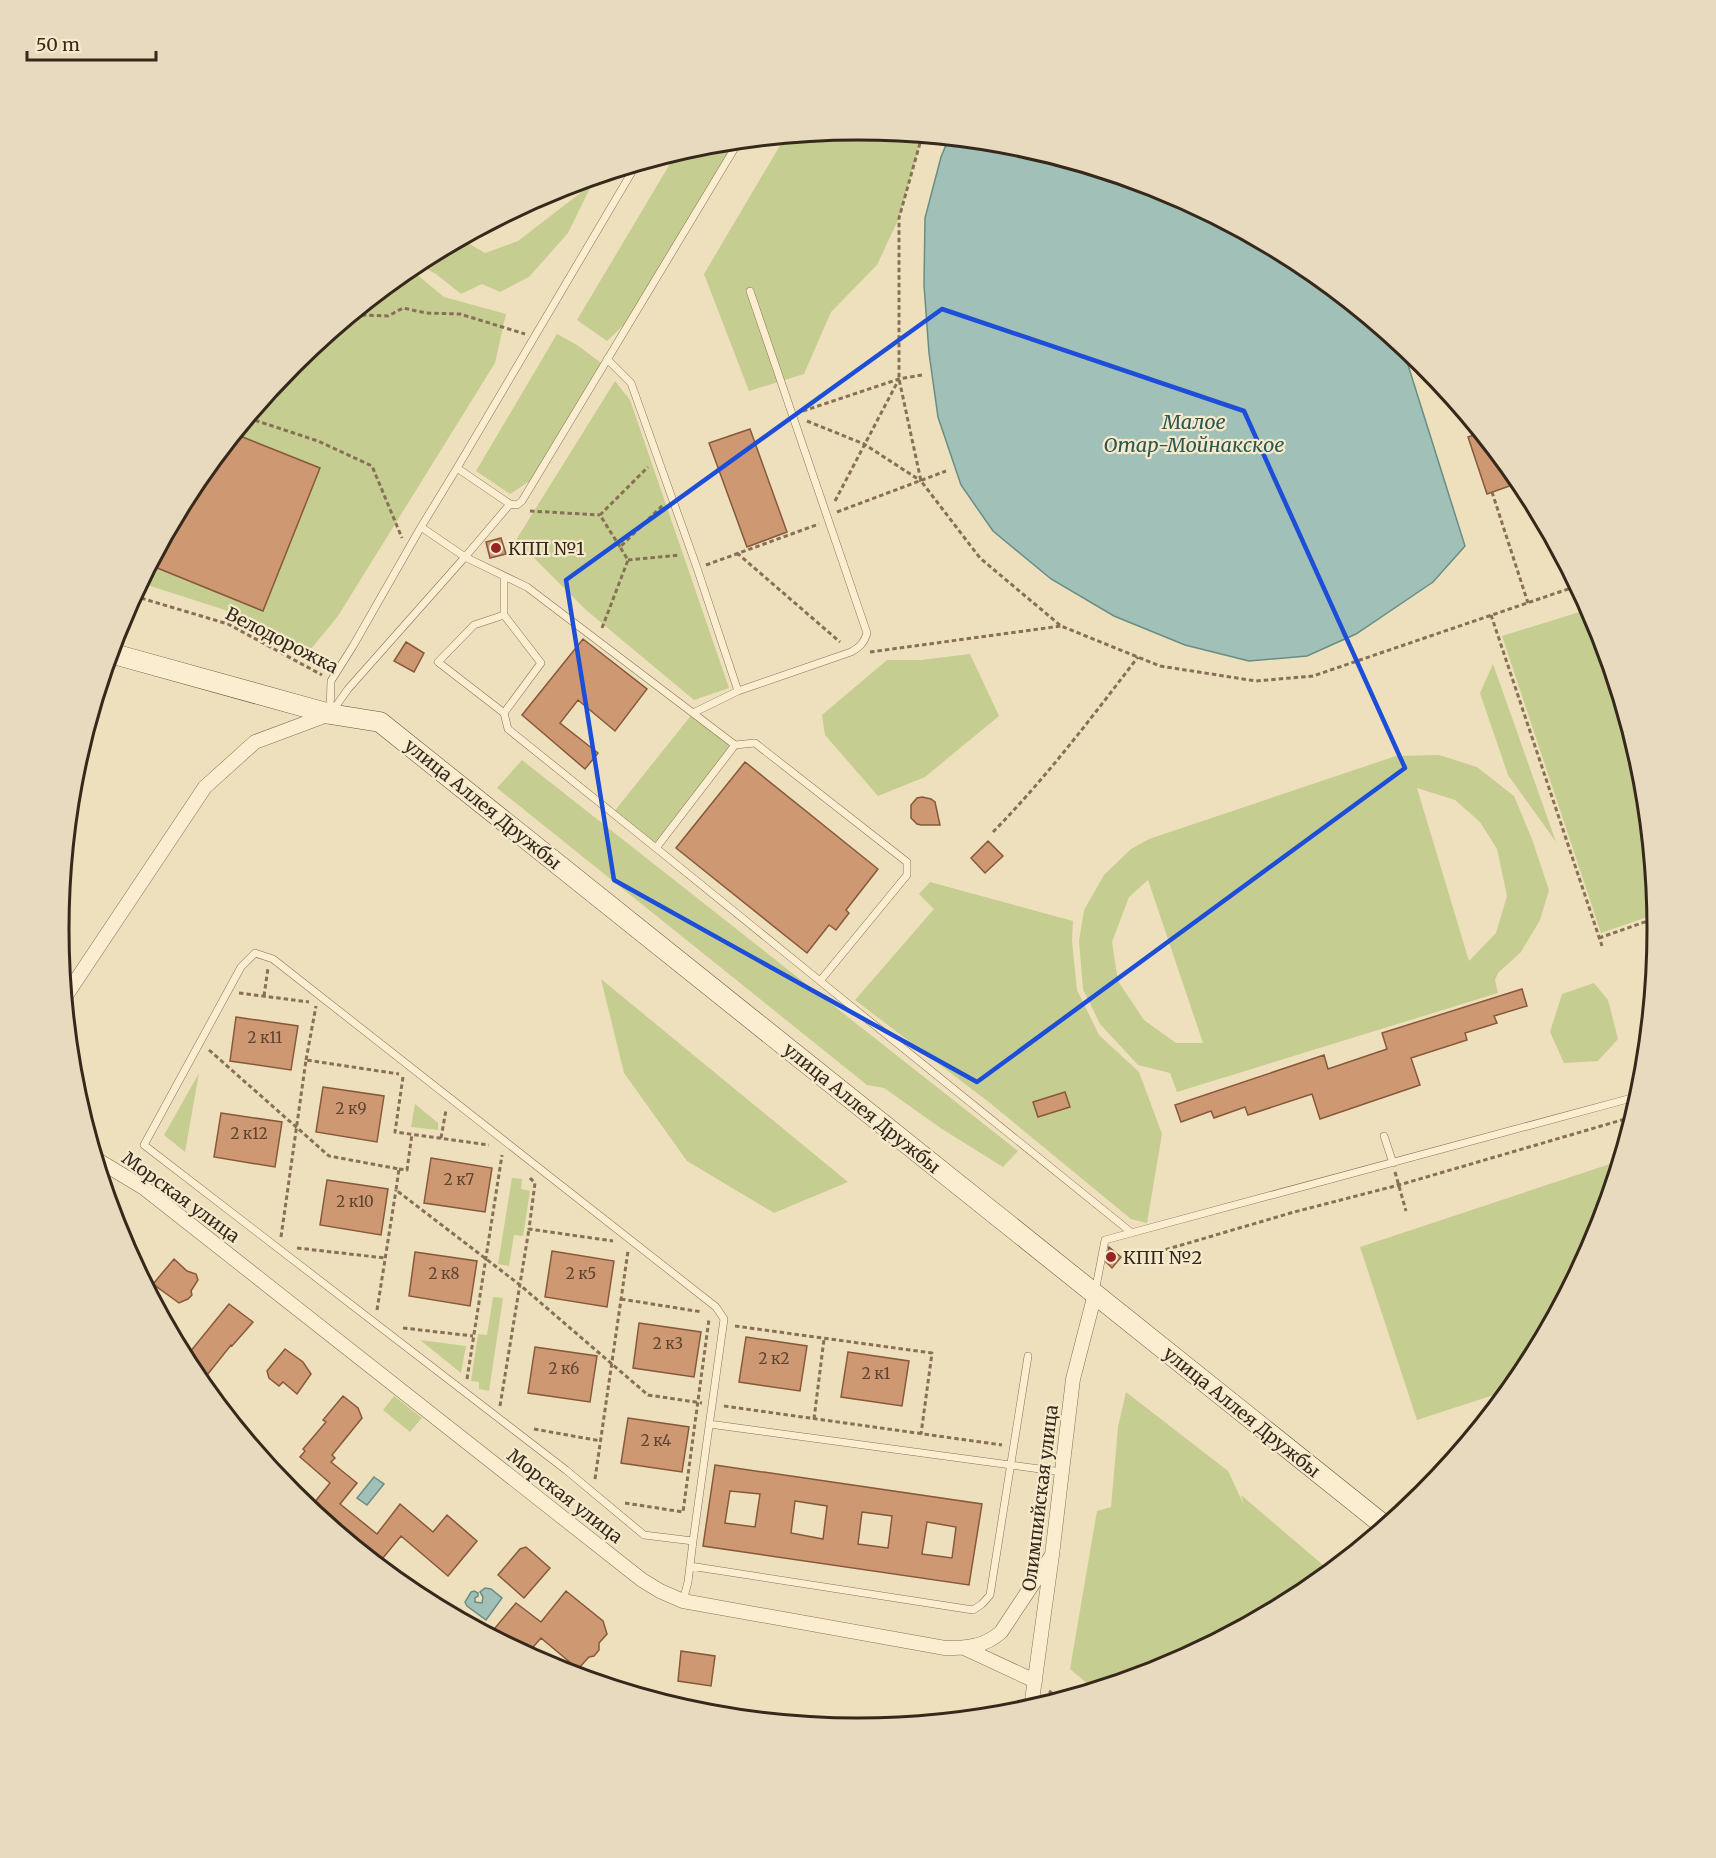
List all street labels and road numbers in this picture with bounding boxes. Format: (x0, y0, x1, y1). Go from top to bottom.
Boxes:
street label: Велодорожка (222, 602, 342, 678)
street label: улица Аллея Дружбы (400, 734, 566, 874)
street label: улица Аллея Дружбы (779, 1038, 945, 1178)
street label: Морская улица (118, 1147, 245, 1248)
street label: улица Аллея Дружбы (1159, 1342, 1325, 1482)
street label: Олимпийская улица (1017, 1403, 1063, 1592)
street label: Морская улица (503, 1444, 628, 1548)

